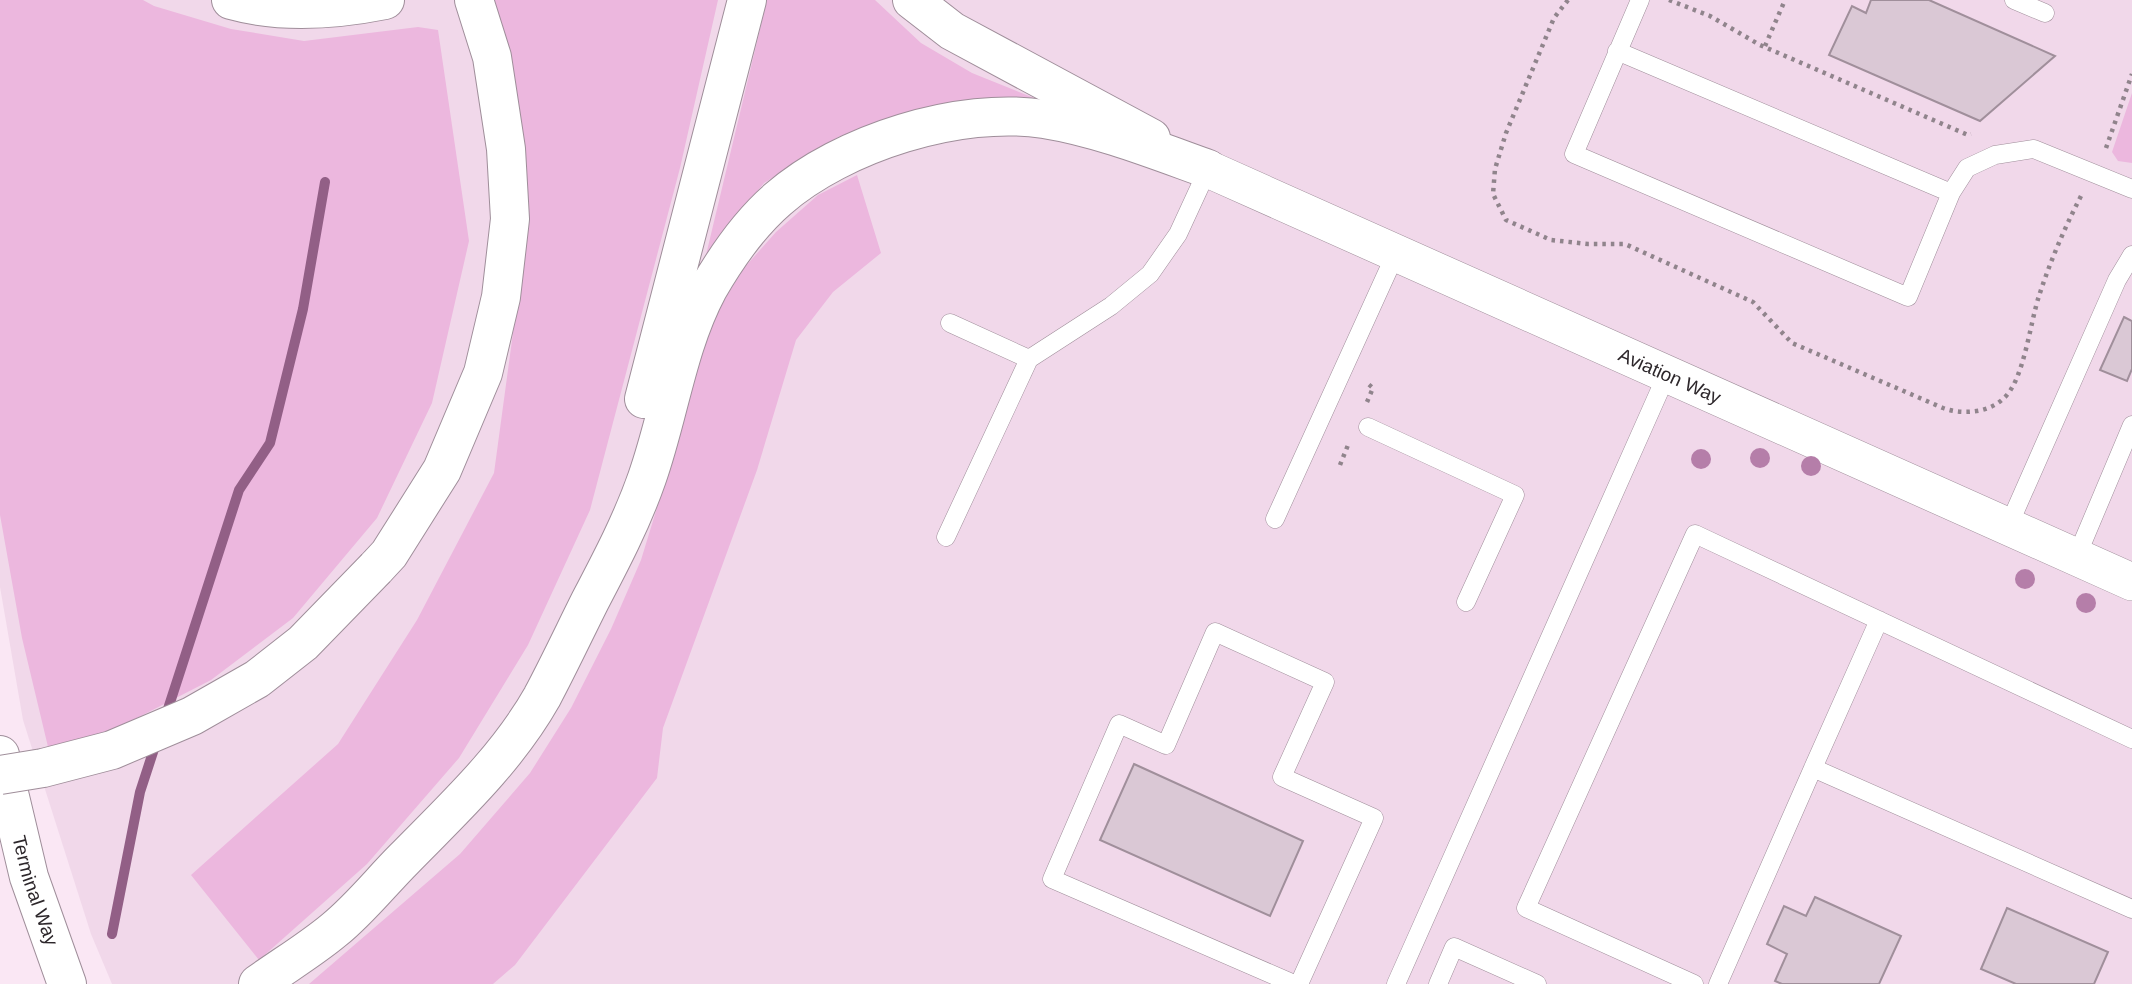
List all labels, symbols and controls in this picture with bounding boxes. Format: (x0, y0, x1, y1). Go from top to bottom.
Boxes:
street label: Aviation Way (1615, 343, 1725, 408)
street label: Terminal Way (9, 833, 63, 949)

